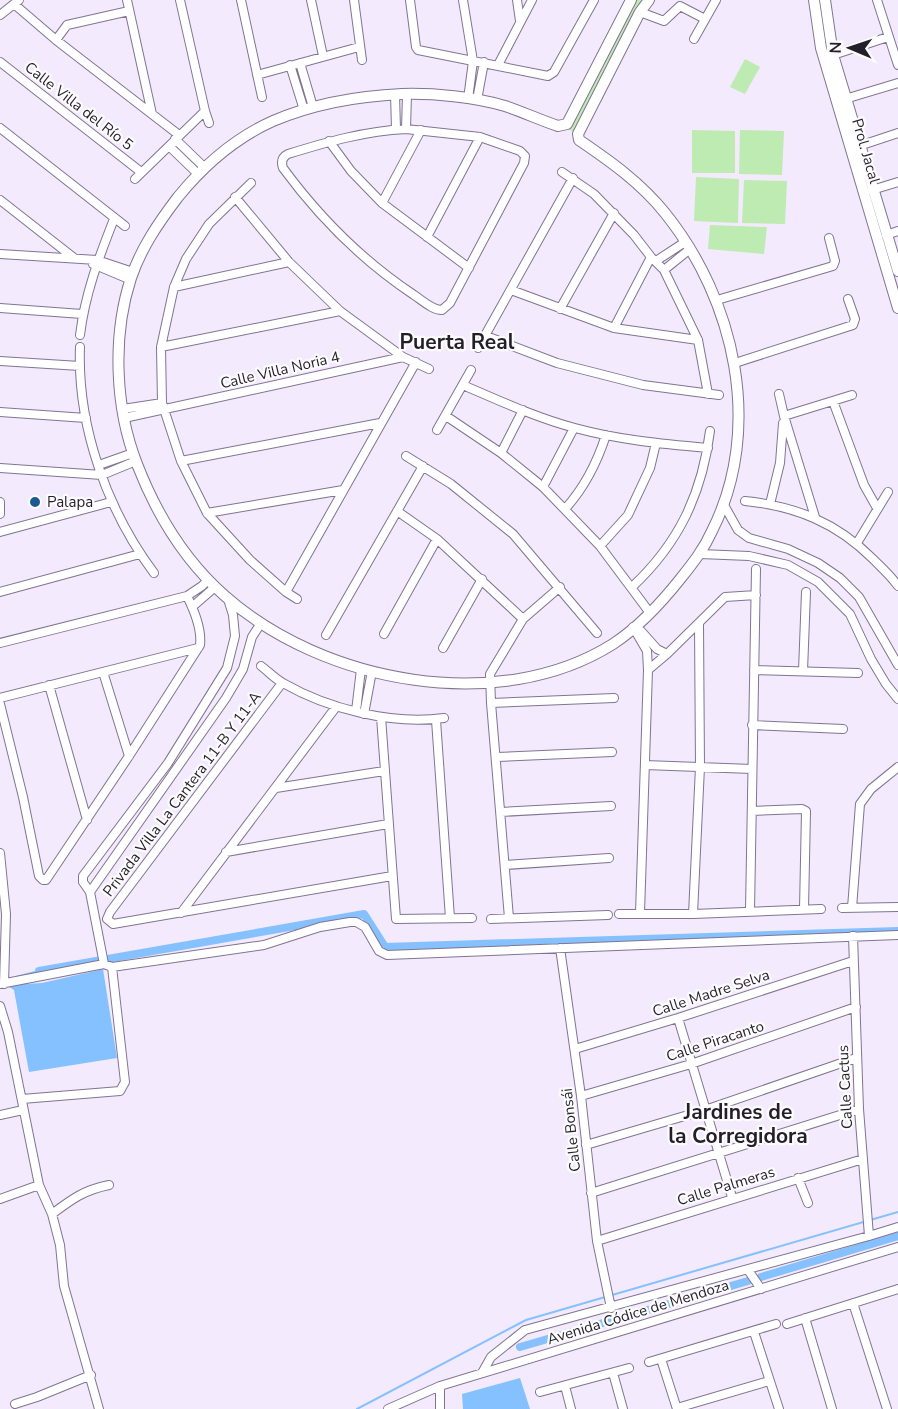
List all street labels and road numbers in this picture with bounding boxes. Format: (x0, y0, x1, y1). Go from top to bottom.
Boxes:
street label: Calle Villa del Río 5 (21, 57, 137, 155)
street label: Prol. Jacal (847, 116, 885, 186)
street label: Calle Villa Noria 4 (218, 347, 342, 393)
street label: Privada Villa La Cantera 11-B Y 11-A (98, 688, 266, 900)
street label: Calle Madre Selva (650, 965, 772, 1021)
street label: Calle Piracanto (664, 1016, 766, 1066)
street label: Calle Cactus (833, 1044, 857, 1130)
street label: Calle Bonsái (557, 1087, 585, 1173)
street label: Calle Palmeras (675, 1162, 777, 1210)
street label: Avenida Códice de Mendoza (545, 1275, 731, 1349)

